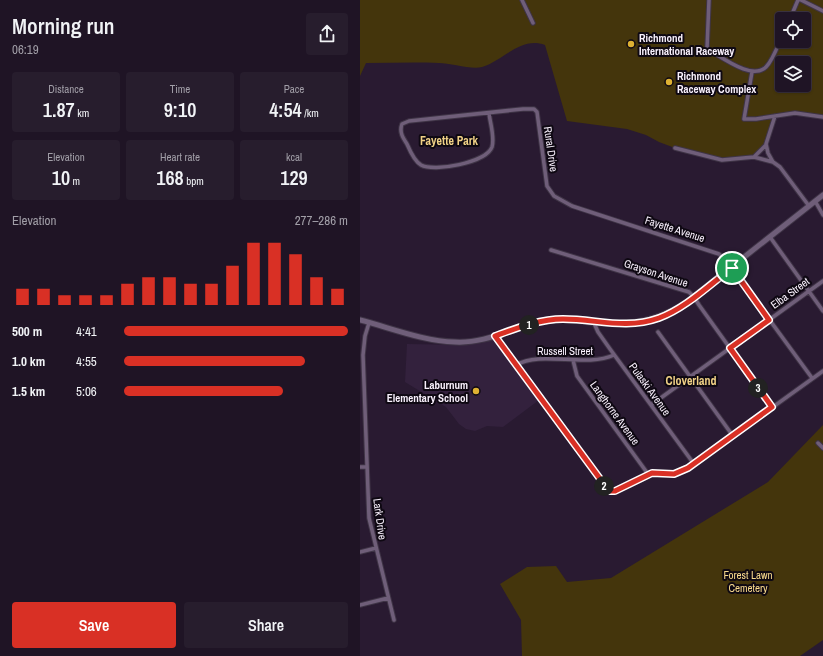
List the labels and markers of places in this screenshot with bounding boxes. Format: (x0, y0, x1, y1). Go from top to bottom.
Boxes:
place label: Richmond International Raceway (639, 31, 734, 58)
marker: Richmond International Raceway (626, 39, 636, 49)
place label: Richmond Raceway Complex (677, 69, 756, 96)
marker: Richmond Raceway Complex (664, 77, 674, 87)
pin (715, 251, 749, 285)
pin: 1 (519, 315, 539, 335)
place label: Laburnum Elementary School (387, 378, 468, 405)
pin: 3 (748, 378, 768, 398)
marker: Laburnum Elementary School (471, 386, 481, 396)
pin: 2 (594, 476, 614, 496)

